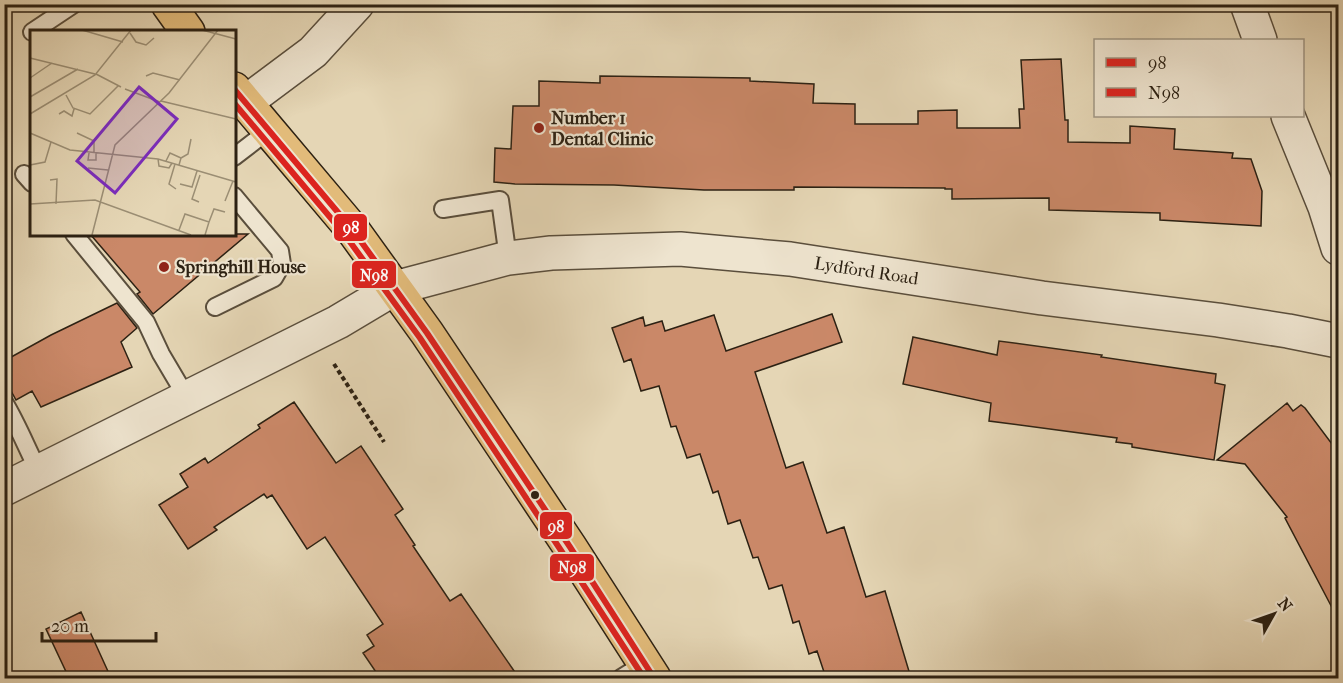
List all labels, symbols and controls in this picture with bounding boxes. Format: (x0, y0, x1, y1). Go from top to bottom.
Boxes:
inset map (30, 30, 236, 236)
legend (1094, 39, 1304, 117)
text: 98 (1148, 53, 1166, 74)
text: N98 (1148, 83, 1180, 104)
place label: Number 1 Dental Clinic (551, 108, 654, 150)
marker: Number 1 Dental Clinic (532, 121, 546, 135)
line badge: 98 (333, 213, 368, 242)
text: 98 (342, 218, 359, 238)
street label: Lydford Road (813, 253, 920, 290)
place label: Springhill House (176, 257, 306, 278)
marker: Springhill House (157, 260, 171, 274)
line badge: N98 (351, 260, 397, 289)
text: N98 (360, 266, 388, 286)
unlabelled marker (529, 489, 541, 501)
line badge: 98 (539, 511, 573, 540)
text: 98 (547, 517, 564, 537)
line badge: N98 (549, 553, 595, 582)
text: N98 (558, 558, 586, 578)
north arrow (1244, 584, 1304, 644)
text: N (1274, 594, 1297, 616)
scale bar (42, 605, 156, 643)
text: 20 m (51, 616, 89, 637)

